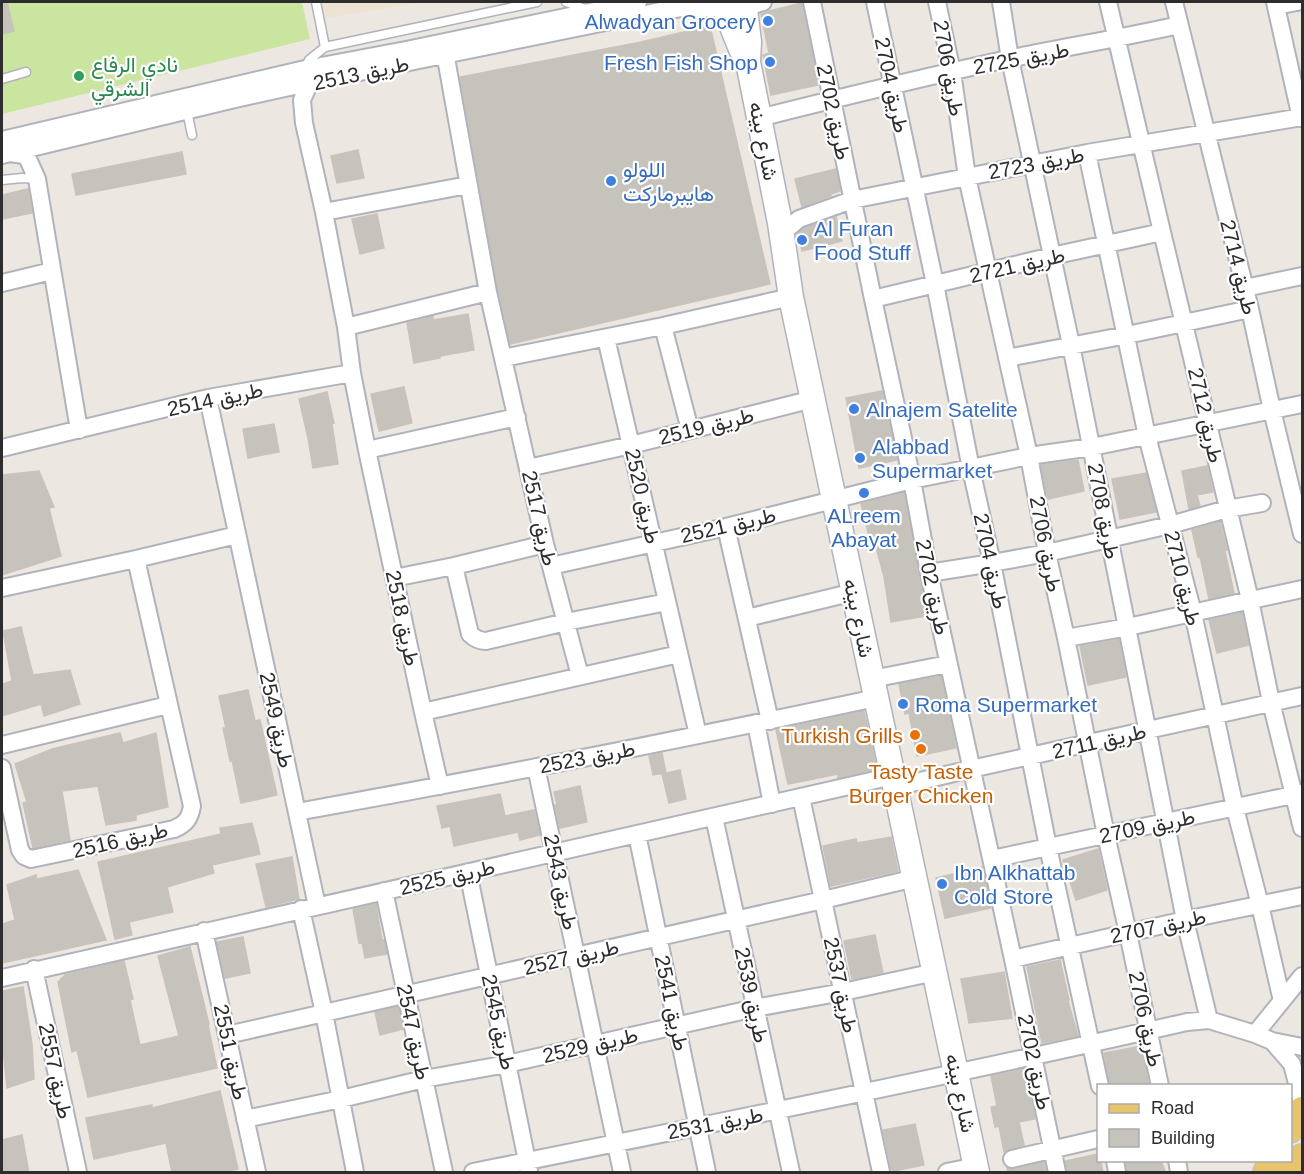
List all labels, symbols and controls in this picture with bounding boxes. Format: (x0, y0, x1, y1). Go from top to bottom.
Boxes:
place label: Alwadyan Grocery (584, 10, 756, 33)
marker: Alwadyan Grocery (761, 14, 775, 28)
street label: طريق 2706 (927, 18, 969, 118)
street label: طريق 2704 (869, 35, 913, 135)
street label: طريق 2725 (971, 37, 1071, 81)
place label: Fresh Fish Shop (604, 51, 758, 74)
street label: طريق 2513 (311, 52, 411, 96)
place label: نادي الرفاع الشرقي (91, 53, 178, 106)
marker: Fresh Fish Shop (763, 55, 777, 69)
street label: طريق 2702 (811, 62, 855, 162)
marker: نادي الرفاع الشرقي (72, 69, 86, 83)
street label: شارع بينه (742, 100, 783, 183)
street label: طريق 2723 (986, 142, 1086, 186)
place label: اللولو هايبرماركت (623, 158, 714, 207)
marker: اللولو هايبرماركت (604, 174, 618, 188)
place label: Al Furan Food Stuff (814, 217, 911, 264)
street label: طريق 2714 (1214, 217, 1262, 317)
marker: Al Furan Food Stuff (795, 233, 809, 247)
street label: طريق 2721 (967, 243, 1067, 289)
street label: طريق 2712 (1182, 365, 1228, 465)
street label: طريق 2514 (165, 378, 265, 422)
place label: Alnajem Satelite (866, 398, 1018, 421)
marker: Alnajem Satelite (847, 402, 861, 416)
street label: طريق 2519 (656, 403, 756, 451)
place label: Alabbad Supermarket (872, 435, 992, 482)
street label: طريق 2520 (619, 446, 665, 546)
marker: Alabbad Supermarket (853, 451, 867, 465)
street label: طريق 2708 (1081, 461, 1125, 561)
street label: طريق 2517 (516, 468, 562, 568)
marker: ALreem Abayat (857, 486, 871, 500)
street label: طريق 2706 (1023, 494, 1067, 594)
street label: طريق 2521 (678, 503, 778, 549)
place label: ALreem Abayat (827, 504, 901, 551)
street label: طريق 2704 (968, 511, 1012, 611)
street label: طريق 2710 (1158, 528, 1206, 628)
street label: طريق 2702 (910, 537, 954, 637)
street label: طريق 2518 (380, 568, 424, 668)
street label: شارع بينه (837, 577, 879, 660)
street label: طريق 2549 (254, 670, 298, 770)
place label: Roma Supermarket (915, 693, 1097, 716)
marker: Roma Supermarket (896, 697, 910, 711)
street label: طريق 2711 (1050, 719, 1149, 765)
place label: Turkish Grills (781, 724, 903, 747)
marker: Turkish Grills (908, 728, 922, 742)
street label: طريق 2523 (537, 736, 637, 780)
marker: Tasty Taste Burger Chicken (914, 742, 928, 756)
place label: Tasty Taste Burger Chicken (849, 760, 993, 807)
street label: طريق 2709 (1097, 805, 1197, 849)
street label: طريق 2516 (70, 818, 170, 864)
street label: طريق 2543 (538, 832, 582, 932)
street label: طريق 2525 (397, 855, 497, 901)
place label: Ibn Alkhattab Cold Store (954, 861, 1075, 908)
marker: Ibn Alkhattab Cold Store (935, 877, 949, 891)
street label: طريق 2707 (1108, 905, 1208, 949)
street label: طريق 2527 (521, 935, 621, 981)
street label: طريق 2537 (818, 935, 862, 1035)
street label: طريق 2539 (729, 945, 773, 1045)
street label: طريق 2541 (649, 953, 693, 1053)
street label: طريق 2706 (1123, 969, 1167, 1069)
street label: طريق 2545 (476, 972, 520, 1072)
street label: طريق 2547 (391, 982, 435, 1082)
street label: طريق 2551 (208, 1002, 252, 1102)
street label: طريق 2702 (1012, 1012, 1056, 1112)
street label: طريق 2557 (33, 1021, 77, 1121)
street label: طريق 2529 (540, 1023, 640, 1069)
street label: شارع بينه (939, 1052, 981, 1135)
legend (1097, 1084, 1292, 1162)
text: Road (1151, 1098, 1194, 1118)
street label: طريق 2531 (665, 1102, 765, 1146)
text: Building (1151, 1128, 1215, 1148)

